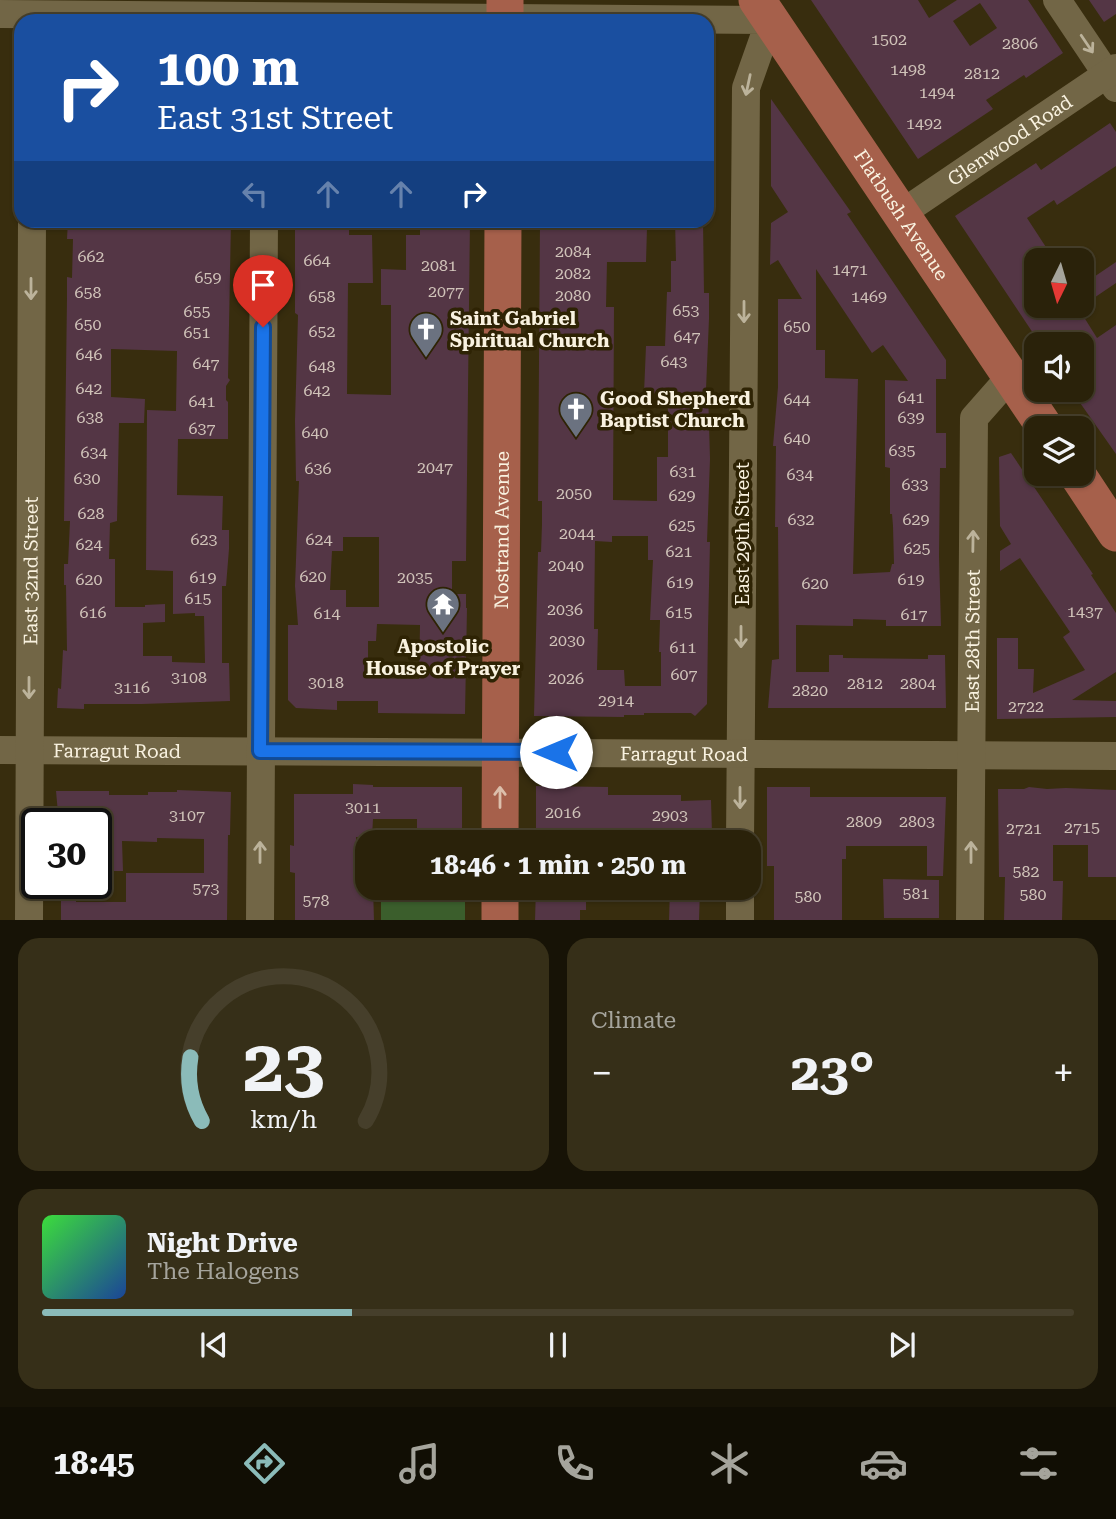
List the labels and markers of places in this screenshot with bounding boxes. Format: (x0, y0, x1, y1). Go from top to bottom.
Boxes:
pin (233, 255, 293, 327)
place label: Saint Gabriel Spiritual Church (450, 307, 610, 352)
church icon: Saint Gabriel Spiritual Church (407, 310, 445, 359)
place label: Good Shepherd Baptist Church (600, 387, 751, 432)
church icon: Good Shepherd Baptist Church (557, 390, 595, 439)
temple icon: Apostolic House of Prayer (424, 585, 462, 634)
place label: Apostolic House of Prayer (366, 635, 521, 680)

